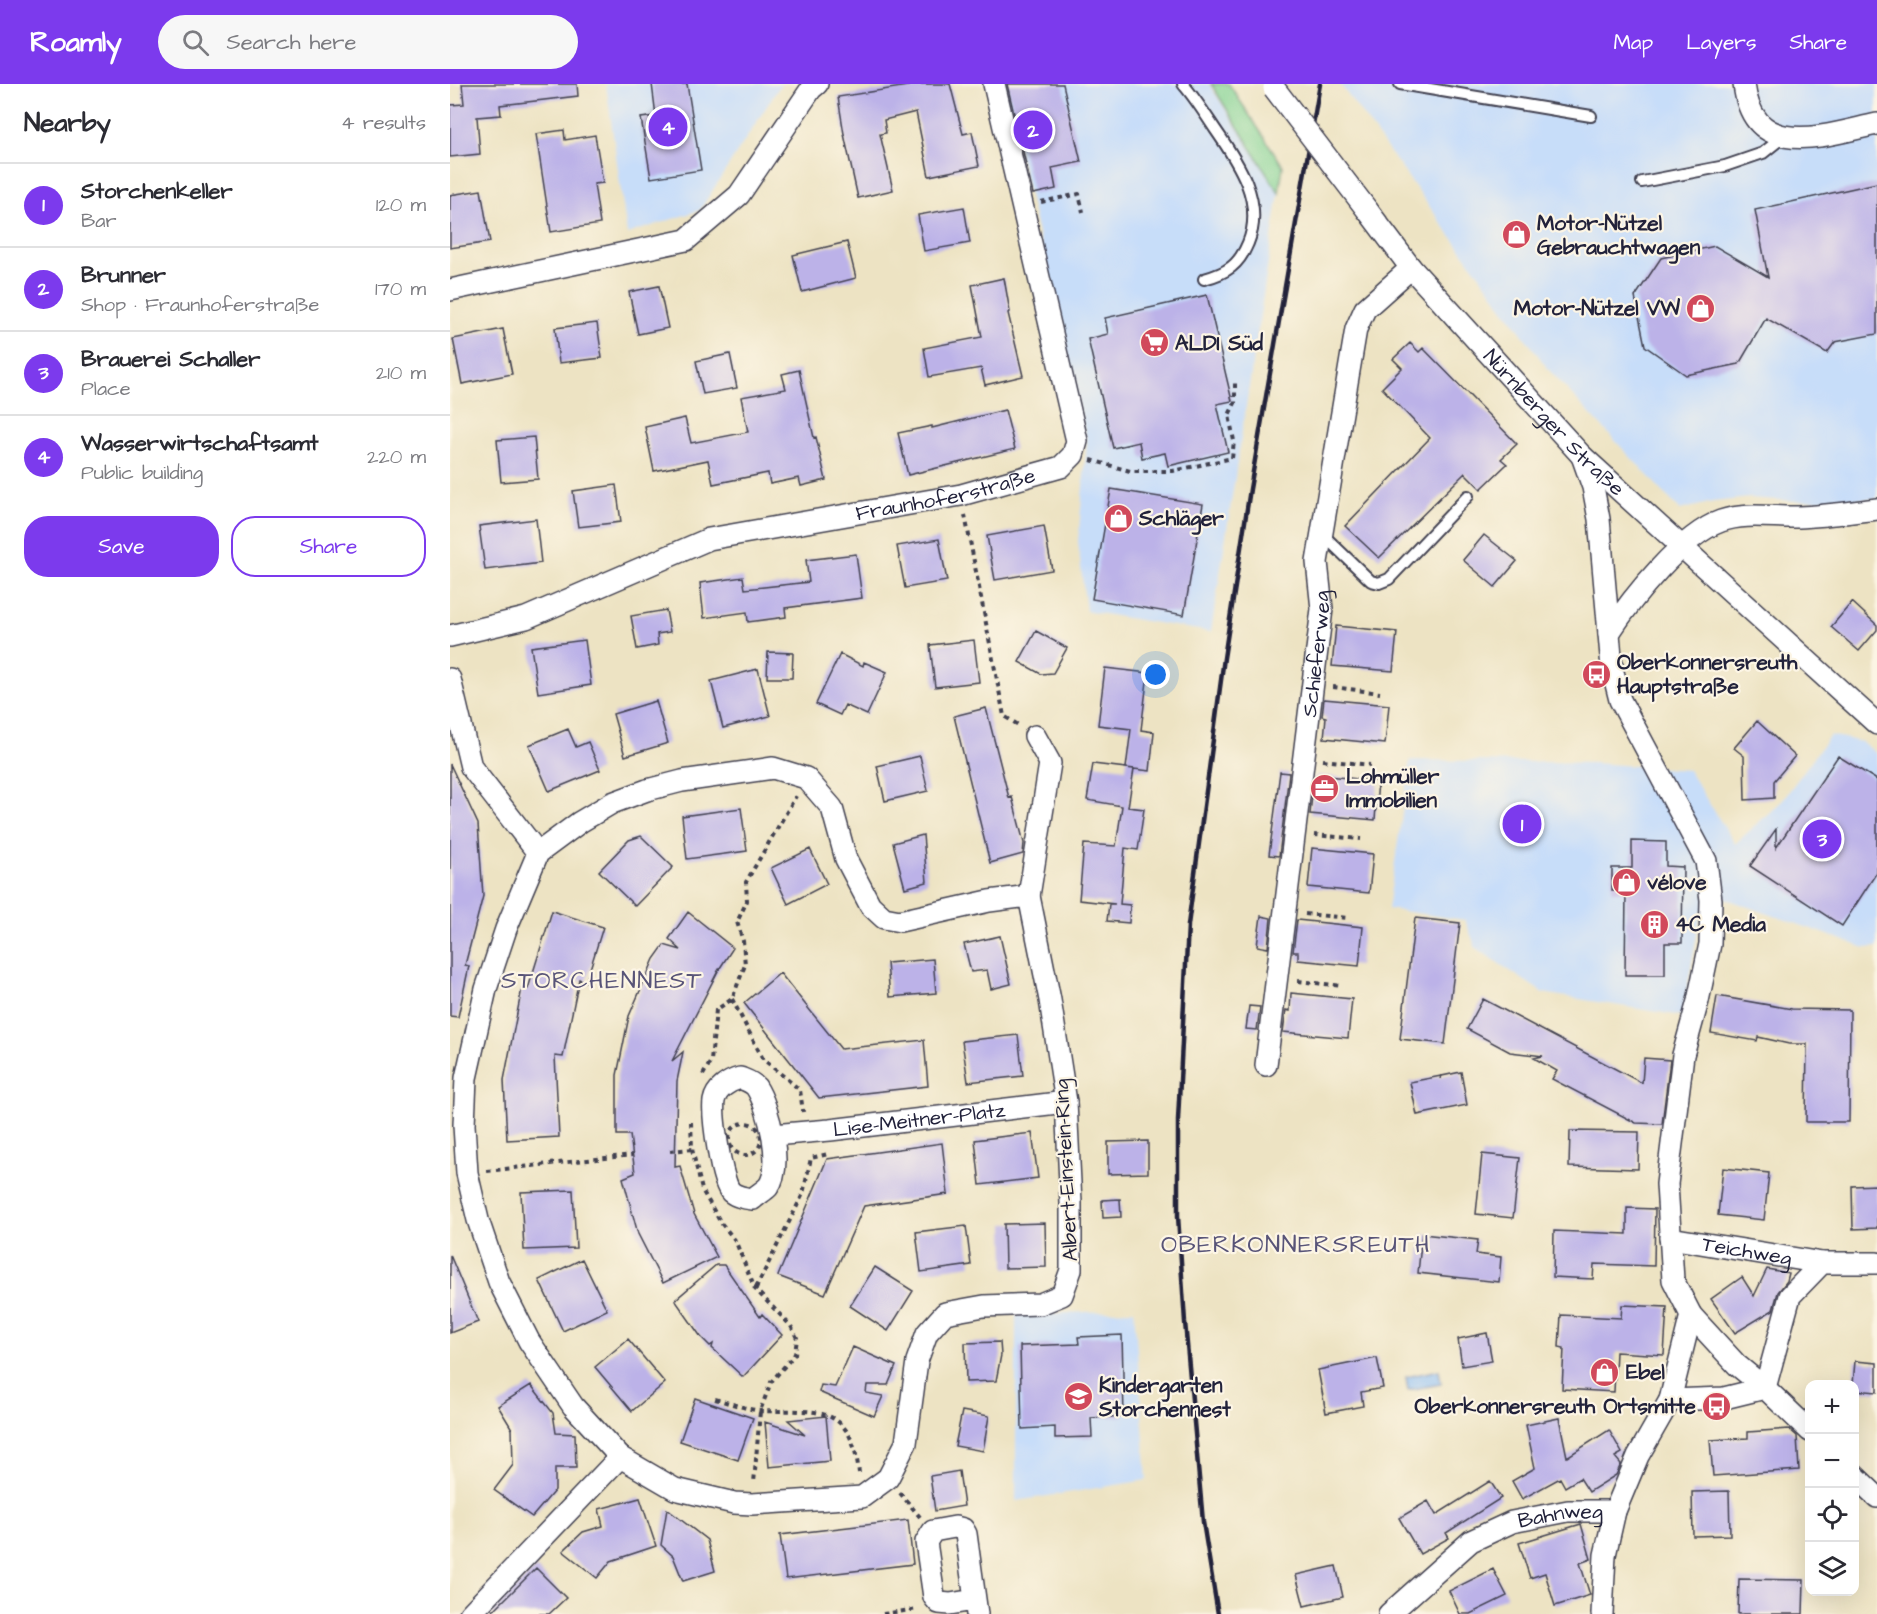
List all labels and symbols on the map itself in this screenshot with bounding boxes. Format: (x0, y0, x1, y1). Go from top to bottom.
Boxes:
pin: 4 (648, 104, 688, 150)
pin: 2 (1014, 108, 1052, 152)
place label: Motor-Nützel Gebrauchtwagen (1537, 209, 1701, 264)
shop icon: Motor-Nützel Gebrauchtwagen (1500, 219, 1532, 251)
shop icon: Motor-Nützel VW (1685, 292, 1717, 324)
place label: Motor-Nützel VW (1514, 294, 1680, 323)
supermarket icon: ALDI Süd (1138, 327, 1170, 359)
place label: ALDI Süd (1175, 329, 1263, 358)
street label: Nürnberger Straße (1477, 342, 1631, 503)
street label: Fraunhoferstraße (853, 460, 1038, 528)
shop icon: Schläger (1102, 502, 1134, 534)
place label: Schläger (1138, 504, 1224, 535)
street label: Schieferweg (1294, 589, 1338, 719)
place label: Oberkonnersreuth Hauptstraße (1617, 648, 1798, 702)
bus stop icon: Oberkonnersreuth Hauptstraße (1580, 658, 1612, 690)
your location (1141, 660, 1170, 689)
place label: Lohmüller Immobilien (1346, 762, 1440, 815)
office icon: Lohmüller Immobilien (1309, 772, 1341, 804)
pin: 1 (1502, 802, 1542, 846)
pin: 3 (1802, 816, 1842, 861)
shop icon: vélove (1610, 866, 1642, 898)
place label: vélove (1647, 868, 1707, 897)
building icon: 4C Media (1638, 908, 1670, 940)
place label: 4C Media (1675, 910, 1766, 939)
district label: STORCHENNEST (501, 964, 703, 998)
street label: Albert-Einstein-Ring (1047, 1078, 1087, 1262)
street label: Lise-Meitner-Platz (832, 1095, 1007, 1144)
district label: OBERKONNERSREUTH (1161, 1228, 1431, 1262)
street label: Teichweg (1700, 1229, 1794, 1274)
shop icon: Ebel (1589, 1356, 1621, 1388)
place label: Ebel (1626, 1358, 1666, 1387)
place label: Kindergarten Storchennest (1098, 1371, 1231, 1424)
school or university icon: Kindergarten Storchennest (1062, 1381, 1094, 1413)
bus stop icon: Oberkonnersreuth Ortsmitte (1701, 1390, 1733, 1422)
place label: Oberkonnersreuth Ortsmitte (1415, 1392, 1697, 1421)
street label: Bahnweg (1515, 1497, 1603, 1535)

